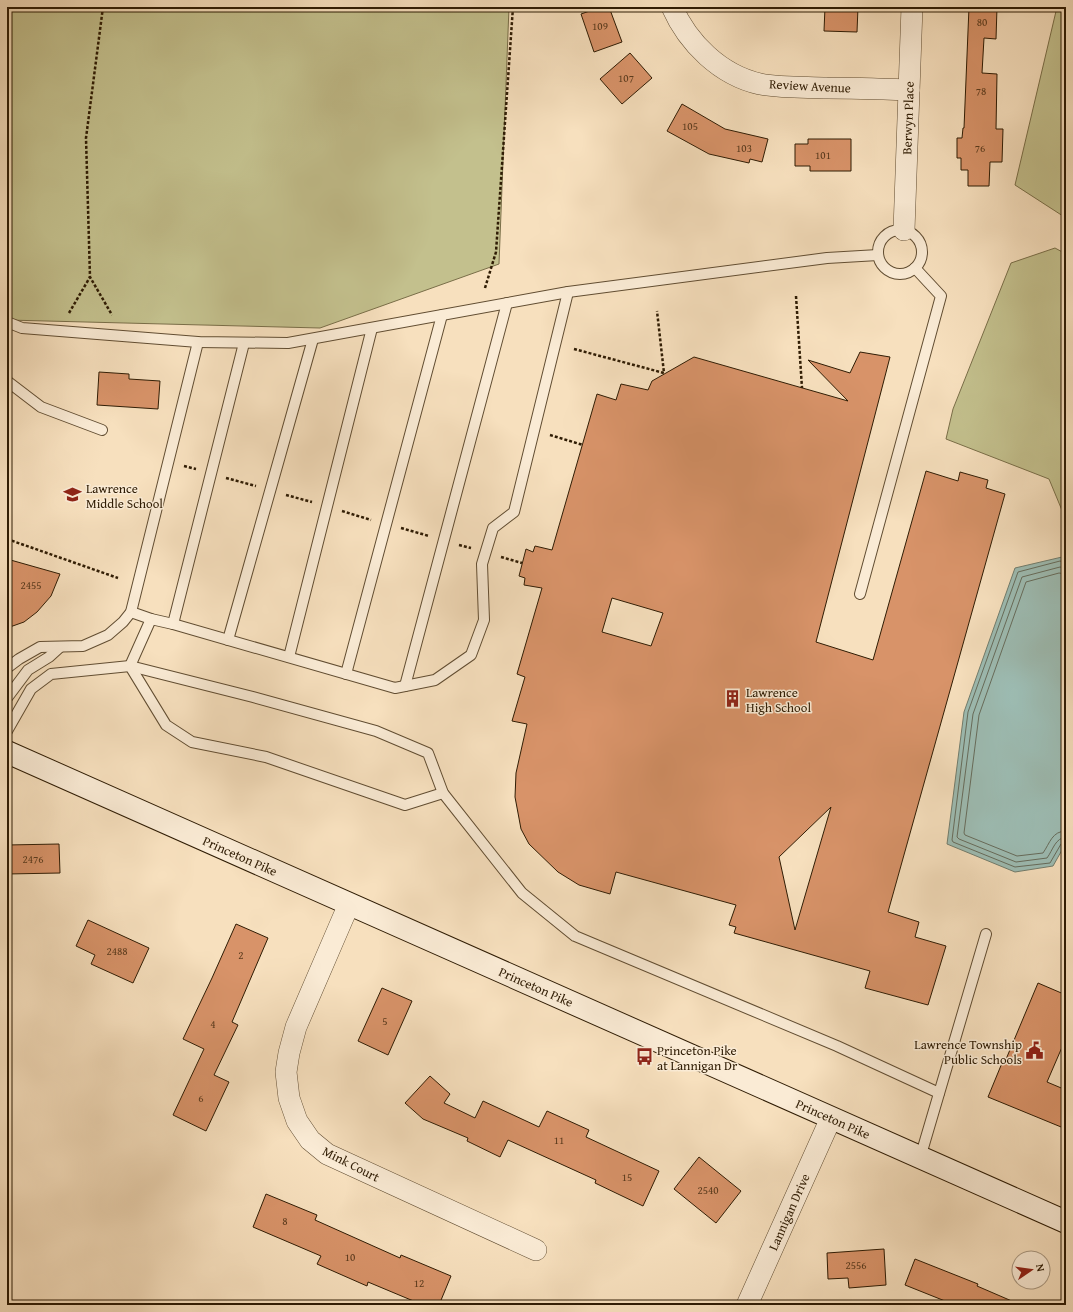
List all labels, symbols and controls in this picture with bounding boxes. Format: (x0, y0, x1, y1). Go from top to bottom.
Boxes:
house number: 80 (977, 14, 987, 30)
house number: 109 (592, 18, 608, 34)
house number: 107 (618, 70, 634, 86)
street label: Review Avenue (769, 74, 851, 98)
street label: Berwyn Place (897, 81, 919, 155)
house number: 78 (976, 83, 986, 99)
house number: 105 (682, 118, 698, 134)
house number: 103 (736, 140, 752, 156)
house number: 76 (975, 140, 985, 156)
house number: 101 (815, 147, 831, 163)
place label: Lawrence Middle School (86, 479, 163, 513)
school or university icon: Lawrence Middle School (63, 485, 83, 505)
house number: 2455 (20, 577, 42, 593)
place label: Lawrence High School (746, 683, 811, 717)
building icon: Lawrence High School (723, 689, 743, 709)
street label: Princeton Pike (200, 831, 280, 881)
house number: 2476 (22, 851, 44, 867)
house number: 2488 (106, 943, 128, 959)
house number: 2 (238, 947, 244, 963)
street label: Princeton Pike (496, 962, 576, 1012)
house number: 5 (382, 1013, 388, 1029)
house number: 4 (210, 1016, 216, 1032)
place label: Lawrence Township Public Schools (914, 1035, 1022, 1069)
place label: Princeton Pike at Lannigan Dr (657, 1041, 738, 1075)
public building icon: Lawrence Township Public Schools (1025, 1041, 1045, 1061)
bus stop icon: Princeton Pike at Lannigan Dr (634, 1047, 654, 1067)
house number: 6 (198, 1090, 204, 1106)
street label: Princeton Pike (793, 1094, 873, 1144)
house number: 11 (554, 1132, 564, 1148)
street label: Mink Court (319, 1142, 383, 1187)
house number: 15 (622, 1169, 632, 1185)
street label: Lannigan Drive (764, 1170, 814, 1254)
house number: 2540 (697, 1182, 719, 1198)
house number: 8 (282, 1213, 288, 1229)
house number: 10 (345, 1249, 355, 1265)
north arrow (1011, 1250, 1051, 1290)
house number: 2556 (845, 1257, 867, 1273)
text: N (1032, 1262, 1050, 1274)
house number: 12 (414, 1275, 424, 1291)

